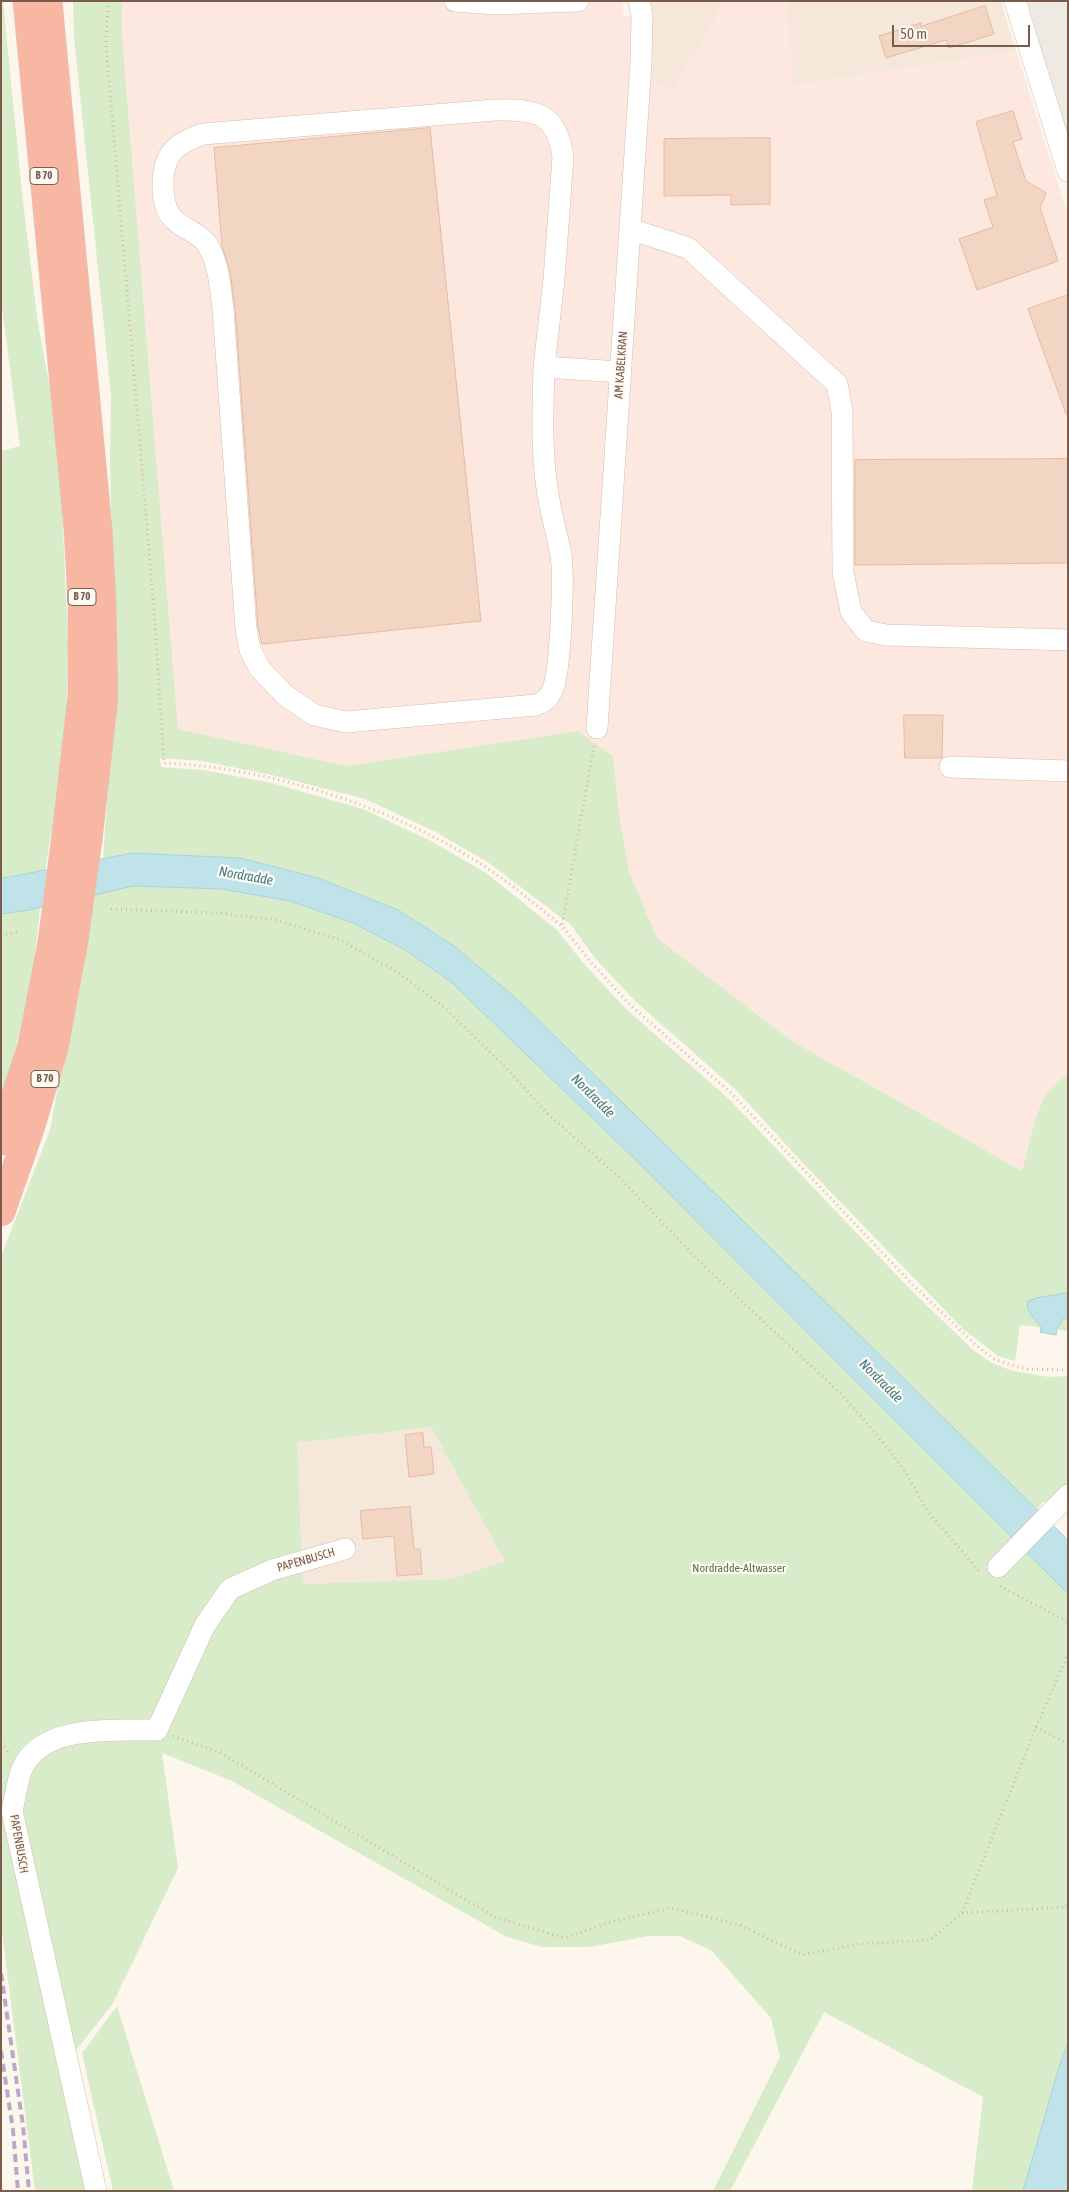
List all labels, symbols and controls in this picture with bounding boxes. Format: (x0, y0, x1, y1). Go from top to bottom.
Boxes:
scale bar (894, 15, 1032, 47)
text: 50 m (900, 25, 927, 42)
road number: B 70 (30, 168, 58, 185)
street label: AM KABELKRAN (611, 331, 631, 399)
road number: B 70 (68, 588, 96, 606)
water label: Nordradde (217, 863, 275, 889)
road number: B 70 (31, 1070, 59, 1088)
water label: Nordradde (568, 1071, 618, 1121)
water label: Nordradde (856, 1356, 906, 1406)
street label: PAPENBUSCH (275, 1545, 337, 1575)
park label: Nordradde-Altwasser (692, 1561, 786, 1575)
street label: PAPENBUSCH (7, 1813, 31, 1875)

